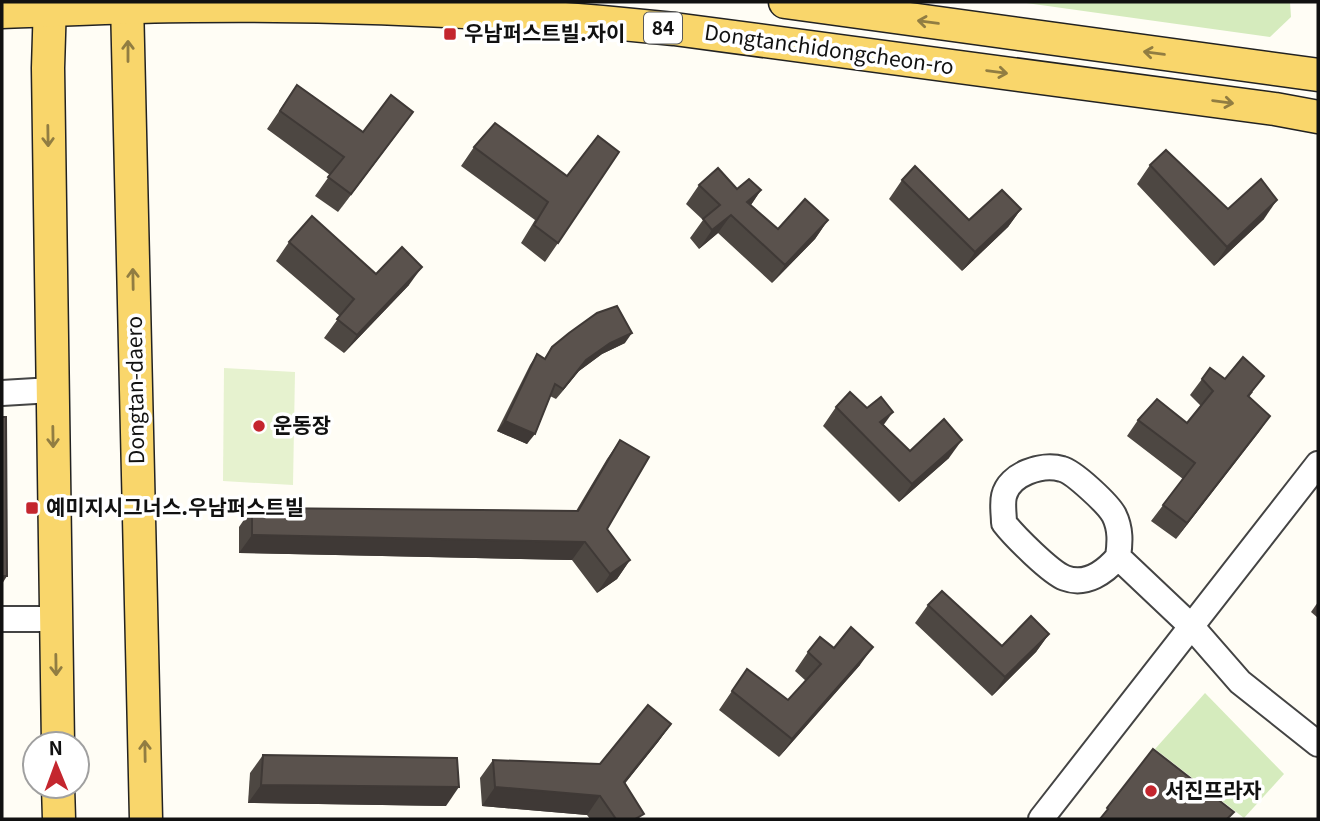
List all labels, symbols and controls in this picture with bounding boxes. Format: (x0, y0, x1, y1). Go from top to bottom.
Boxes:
road number: 84 (644, 12, 682, 44)
one-way arrow (917, 15, 940, 28)
street label: Dongtanchidongcheon-ro (703, 16, 956, 80)
place label: 우남퍼스트빌.자이 (464, 17, 625, 47)
marker: 우남퍼스트빌.자이 (442, 26, 458, 42)
one-way arrow (121, 40, 134, 63)
one-way arrow (1143, 46, 1165, 59)
one-way arrow (985, 66, 1008, 79)
one-way arrow (1211, 96, 1234, 109)
one-way arrow (42, 124, 55, 147)
one-way arrow (126, 267, 140, 290)
street label: Dongtan-daero (118, 316, 150, 464)
place label: 운동장 (273, 409, 331, 439)
marker: 운동장 (251, 418, 267, 434)
one-way arrow (46, 425, 59, 448)
place label: 예미지시그너스.우남퍼스트빌 (46, 491, 304, 521)
marker: 예미지시그너스.우남퍼스트빌 (24, 500, 40, 516)
one-way arrow (50, 653, 63, 676)
north arrow (21, 730, 91, 800)
text: N (48, 733, 63, 760)
one-way arrow (138, 740, 151, 763)
place label: 서진프라자 (1165, 774, 1262, 804)
marker: 서진프라자 (1143, 783, 1159, 799)

